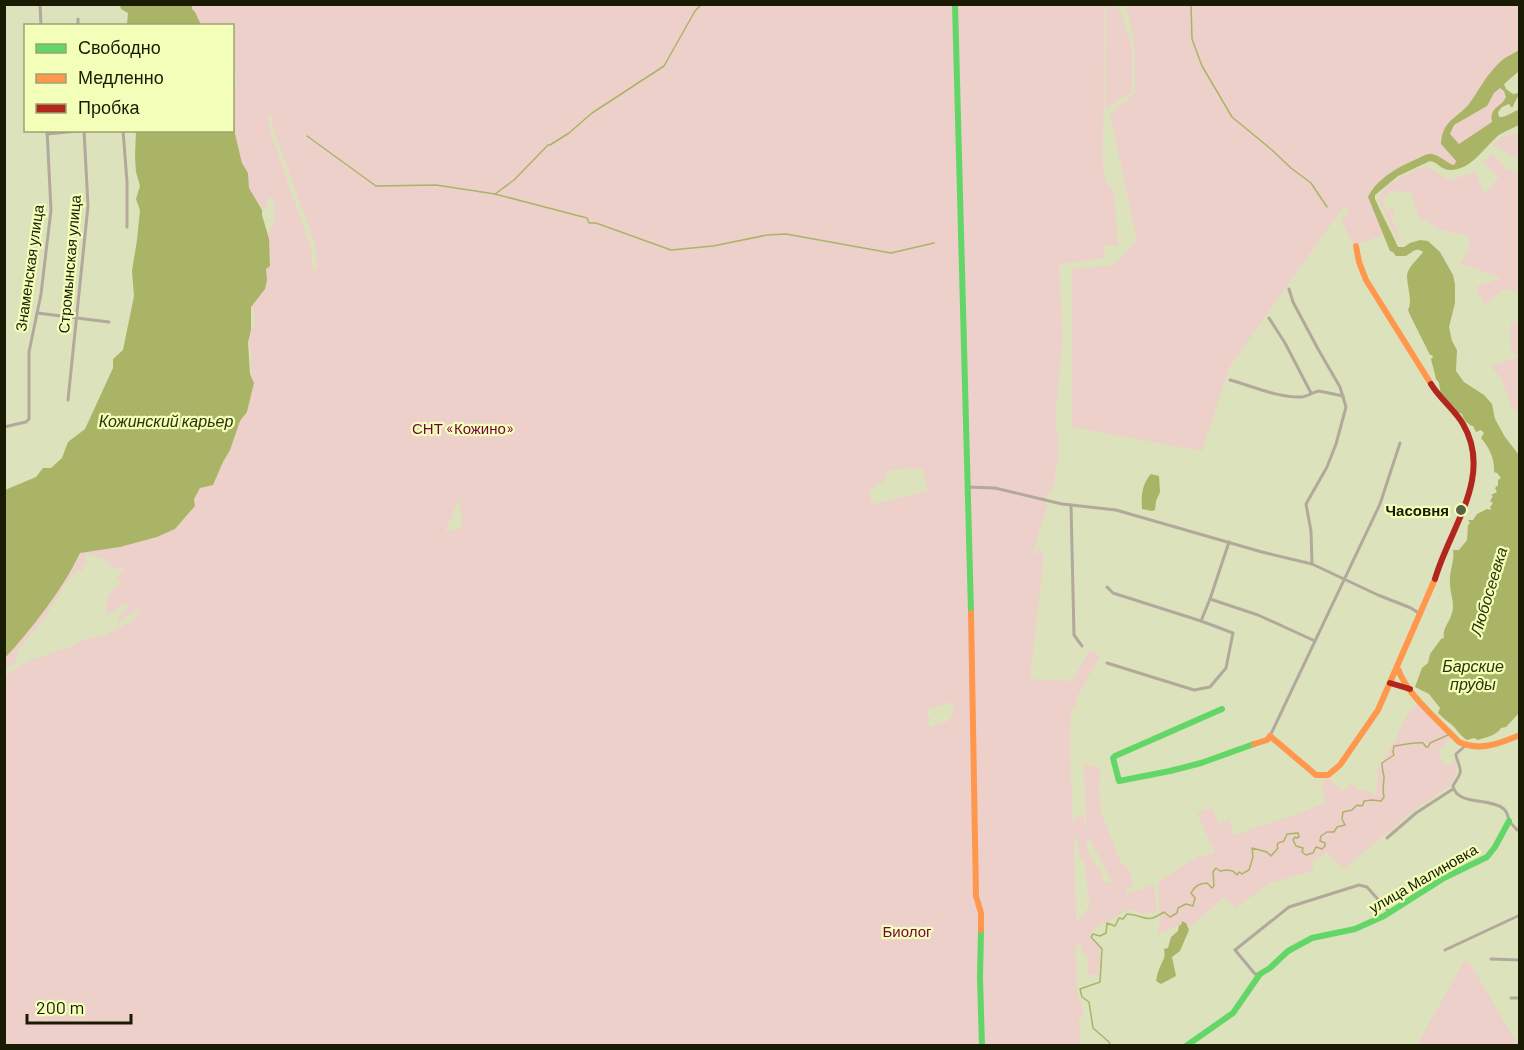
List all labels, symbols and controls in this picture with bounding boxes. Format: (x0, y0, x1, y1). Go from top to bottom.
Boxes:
legend (24, 24, 234, 132)
text: Свободно (78, 36, 161, 58)
text: Медленно (78, 66, 164, 88)
text: Пробка (78, 96, 141, 118)
street label: Стромынская улица (54, 193, 84, 334)
street label: Знаменская улица (11, 203, 47, 332)
water label: Кожинский карьер (99, 411, 233, 430)
park label: СНТ «Кожино» (412, 419, 514, 437)
place label: Часовня (1386, 501, 1449, 519)
marker: Часовня (1454, 503, 1468, 517)
water label: Любосеевка (1465, 544, 1510, 638)
water label: Барские пруды (1442, 656, 1504, 693)
street label: улица Малиновка (1366, 839, 1481, 916)
park label: Биолог (883, 922, 932, 940)
scale bar (27, 987, 130, 1025)
text: 200 m (36, 996, 84, 1018)

